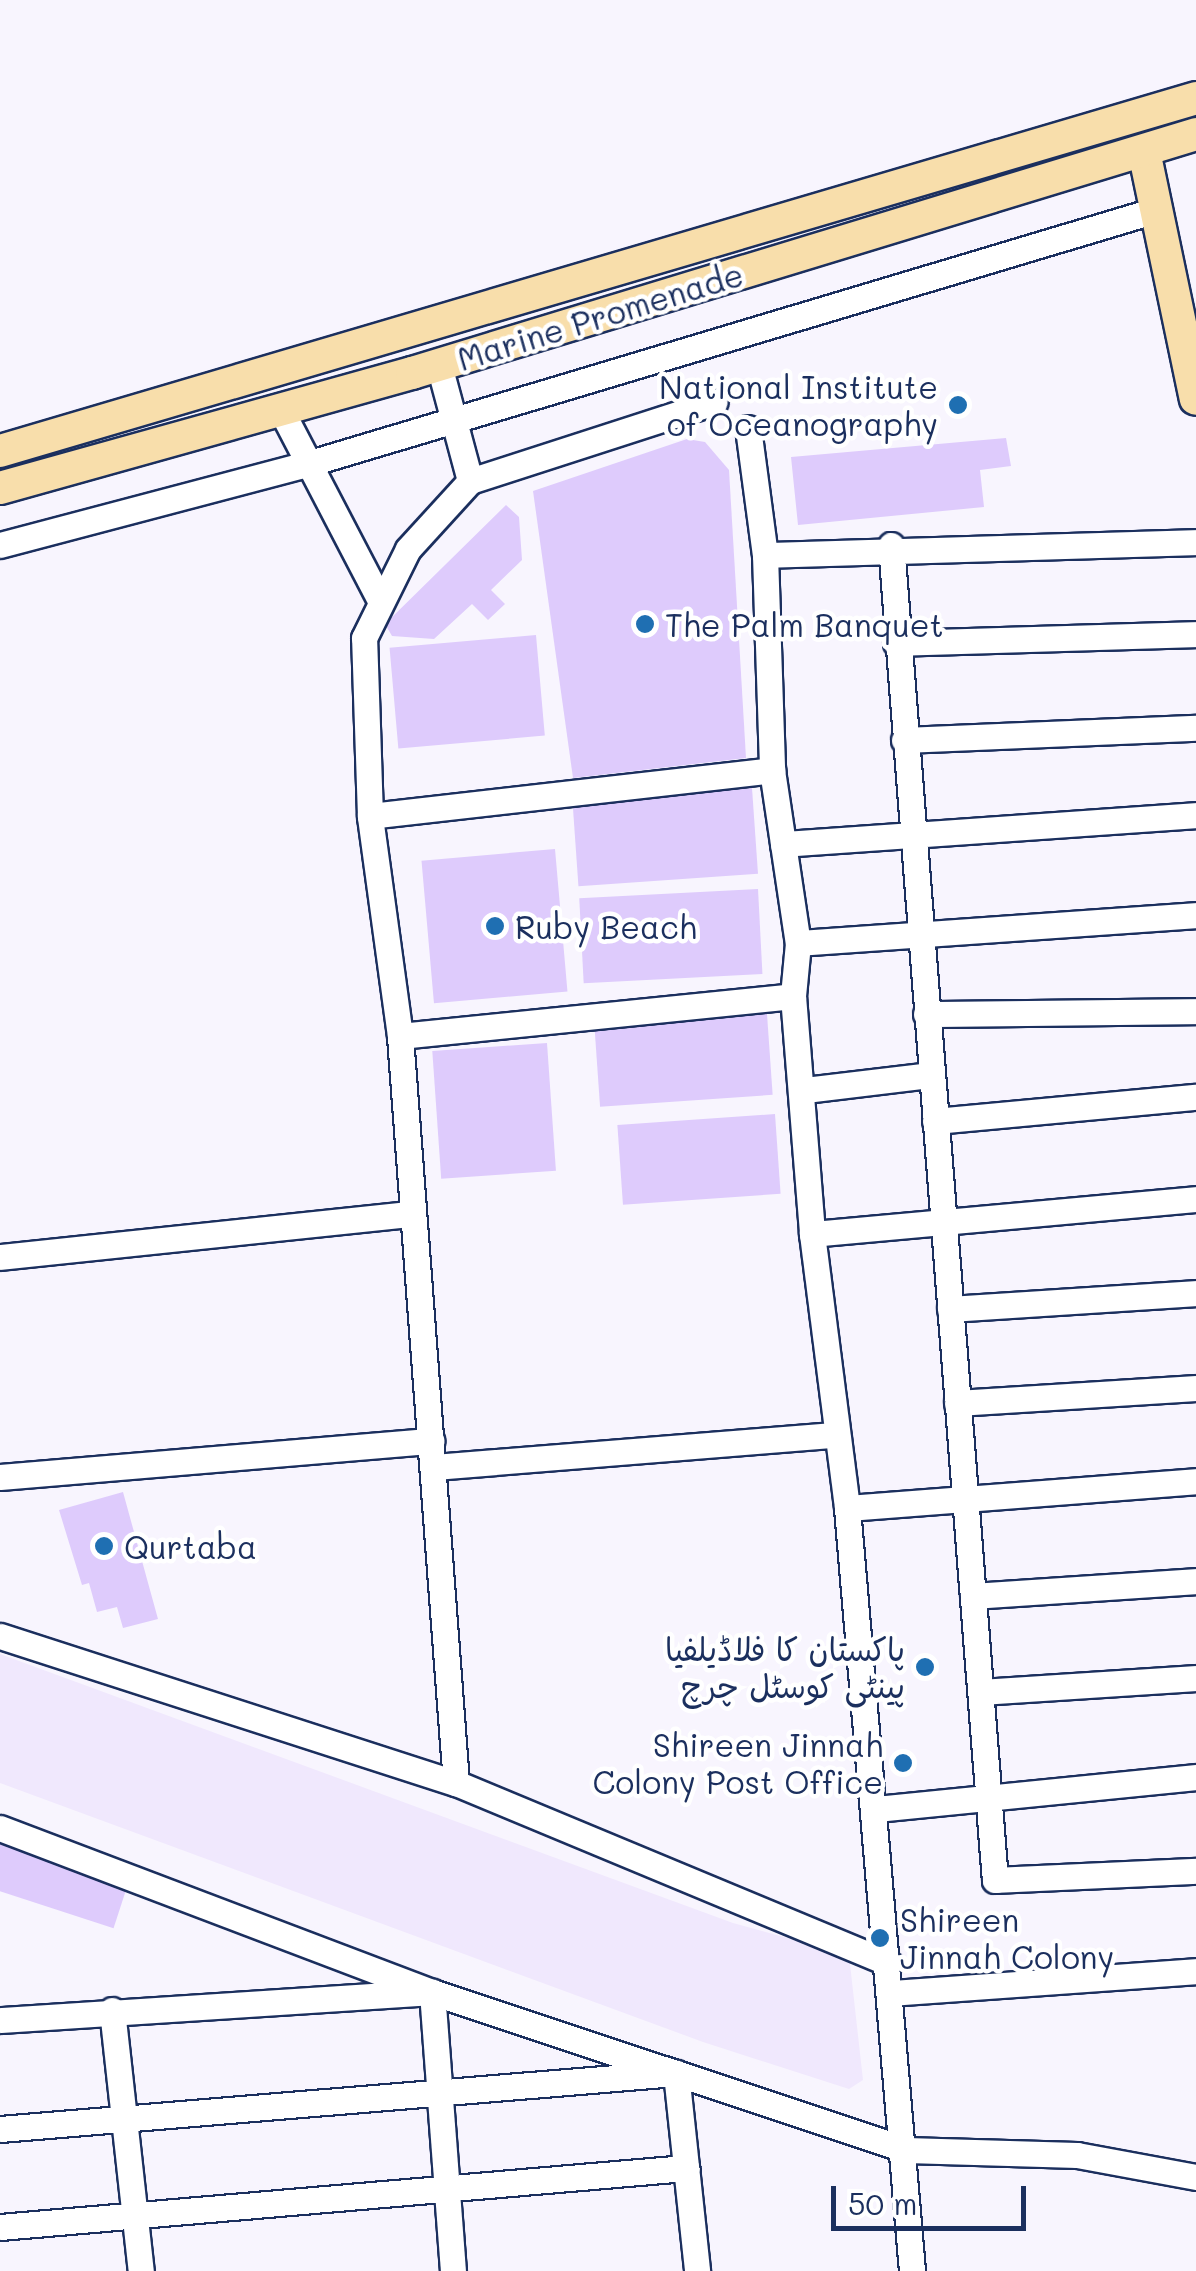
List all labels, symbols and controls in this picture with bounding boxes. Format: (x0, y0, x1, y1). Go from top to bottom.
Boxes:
street label: Marine Promenade (453, 254, 747, 378)
place label: National Institute of Oceanography (659, 368, 938, 443)
marker: National Institute of Oceanography (947, 394, 969, 416)
place label: The Palm Banquet (665, 605, 944, 643)
marker: The Palm Banquet (634, 613, 656, 635)
place label: Ruby Beach (515, 907, 697, 945)
marker: Ruby Beach (484, 915, 506, 937)
place label: Qurtaba (124, 1527, 257, 1565)
marker: Qurtaba (93, 1535, 115, 1557)
place label: پاکستان کا فلاڈیلفیا پینٹی کوسٹل چرچ (665, 1630, 905, 1705)
marker: پاکستان کا فلاڈیلفیا پینٹی کوسٹل چرچ (914, 1656, 936, 1678)
place label: Shireen Jinnah Colony Post Office (592, 1726, 883, 1801)
marker: Shireen Jinnah Colony Post Office (892, 1752, 914, 1774)
place label: Shireen Jinnah Colony (900, 1901, 1114, 1976)
marker: Shireen Jinnah Colony (869, 1927, 891, 1949)
scale bar (836, 2166, 1031, 2228)
text: 50 m (848, 2183, 918, 2223)

